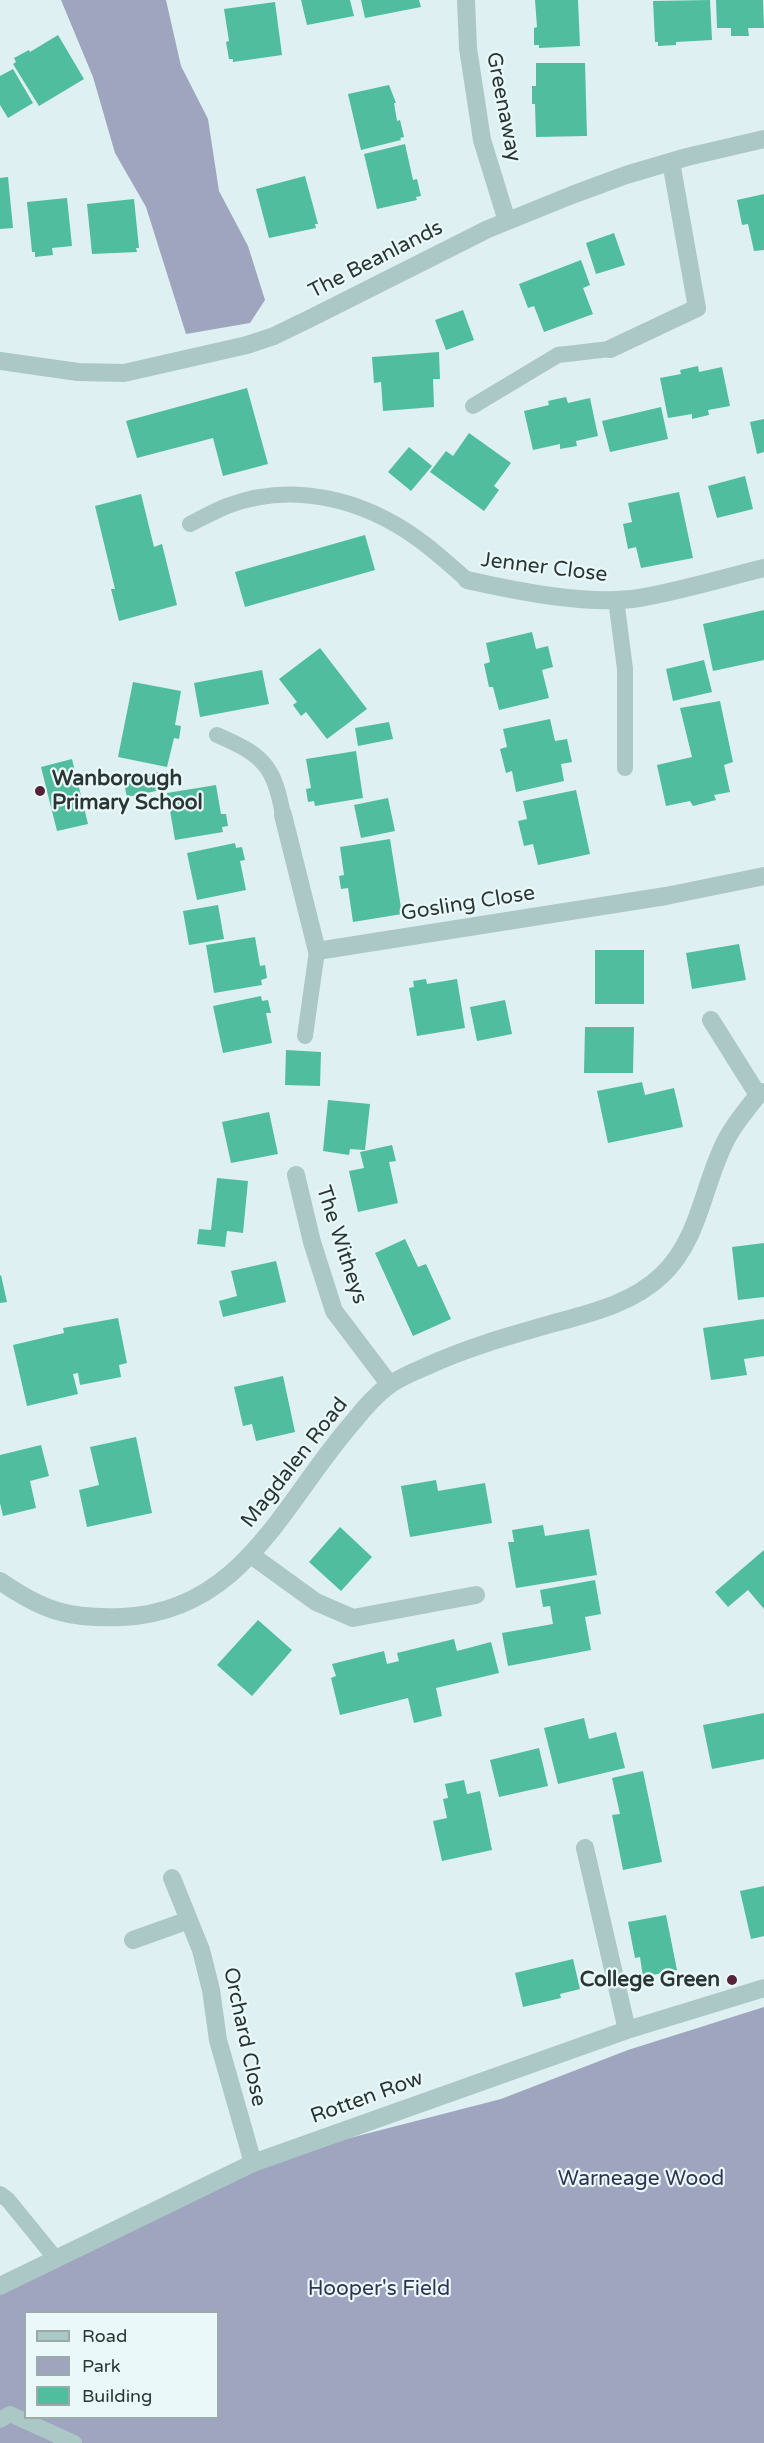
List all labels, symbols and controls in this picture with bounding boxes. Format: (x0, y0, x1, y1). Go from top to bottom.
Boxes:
street label: Greenaway (480, 50, 526, 164)
street label: The Beanlands (305, 215, 447, 305)
street label: Jenner Close (479, 548, 609, 588)
place label: Wanborough Primary School (52, 766, 203, 816)
marker: Wanborough Primary School (33, 784, 47, 798)
street label: Gosling Close (399, 881, 537, 927)
street label: The Witheys (310, 1183, 372, 1307)
street label: Magdalen Road (236, 1393, 354, 1533)
street label: Orchard Close (217, 1965, 271, 2109)
place label: College Green (580, 1967, 720, 1993)
marker: College Green (725, 1973, 739, 1987)
street label: Rotten Row (307, 2066, 427, 2130)
park label: Warneage Wood (558, 2166, 724, 2192)
park label: Hooper's Field (308, 2276, 450, 2302)
legend (24, 2311, 219, 2419)
text: Road (82, 2325, 127, 2347)
text: Park (82, 2355, 120, 2377)
text: Building (82, 2385, 152, 2407)

